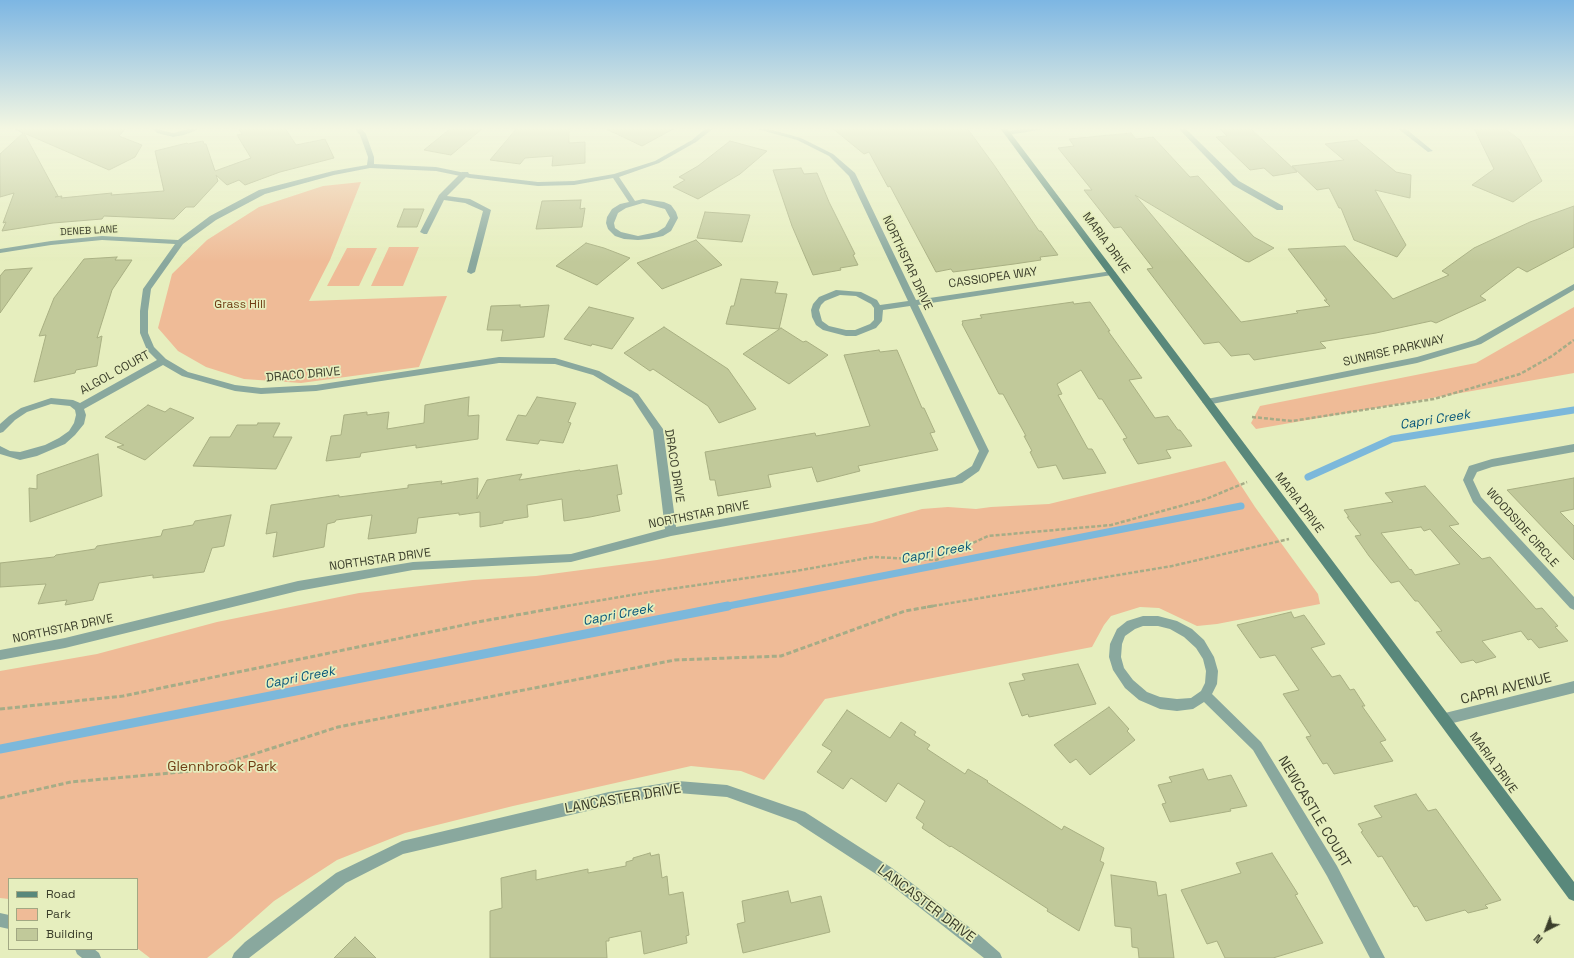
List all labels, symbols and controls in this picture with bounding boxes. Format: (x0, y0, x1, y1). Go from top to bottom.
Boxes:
street label: MARIA DRIVE (1079, 210, 1133, 276)
street label: NORTHSTAR DRIVE (879, 214, 935, 312)
street label: DENEB LANE (60, 223, 118, 239)
street label: CASSIOPEA WAY (948, 265, 1038, 291)
park label: Grass Hill (214, 298, 266, 312)
street label: SUNRISE PARKWAY (1342, 332, 1446, 370)
street label: ALGOL COURT (78, 348, 152, 398)
street label: DRACO DRIVE (265, 365, 341, 385)
water label: Capri Creek (1399, 407, 1471, 433)
street label: DRACO DRIVE (661, 428, 687, 504)
street label: MARIA DRIVE (1272, 470, 1326, 536)
street label: WOODSIDE CIRCLE (1483, 485, 1561, 571)
street label: NORTHSTAR DRIVE (647, 498, 751, 532)
water label: Capri Creek (900, 539, 972, 567)
street label: NORTHSTAR DRIVE (328, 546, 432, 574)
water label: Capri Creek (582, 601, 654, 629)
street label: NORTHSTAR DRIVE (11, 611, 115, 647)
water label: Capri Creek (264, 664, 336, 692)
street label: CAPRI AVENUE (1459, 670, 1553, 708)
street label: MARIA DRIVE (1466, 730, 1520, 796)
street label: NEWCASTLE COURT (1274, 753, 1354, 871)
park label: Glennbrook Park (167, 759, 277, 775)
street label: LANCASTER DRIVE (563, 780, 683, 818)
street label: LANCASTER DRIVE (874, 862, 978, 946)
legend (8, 878, 138, 950)
text: Road (46, 886, 75, 902)
text: Park (46, 906, 71, 922)
north arrow (1526, 910, 1566, 950)
text: Building (46, 926, 93, 942)
text: N (1531, 931, 1545, 947)

